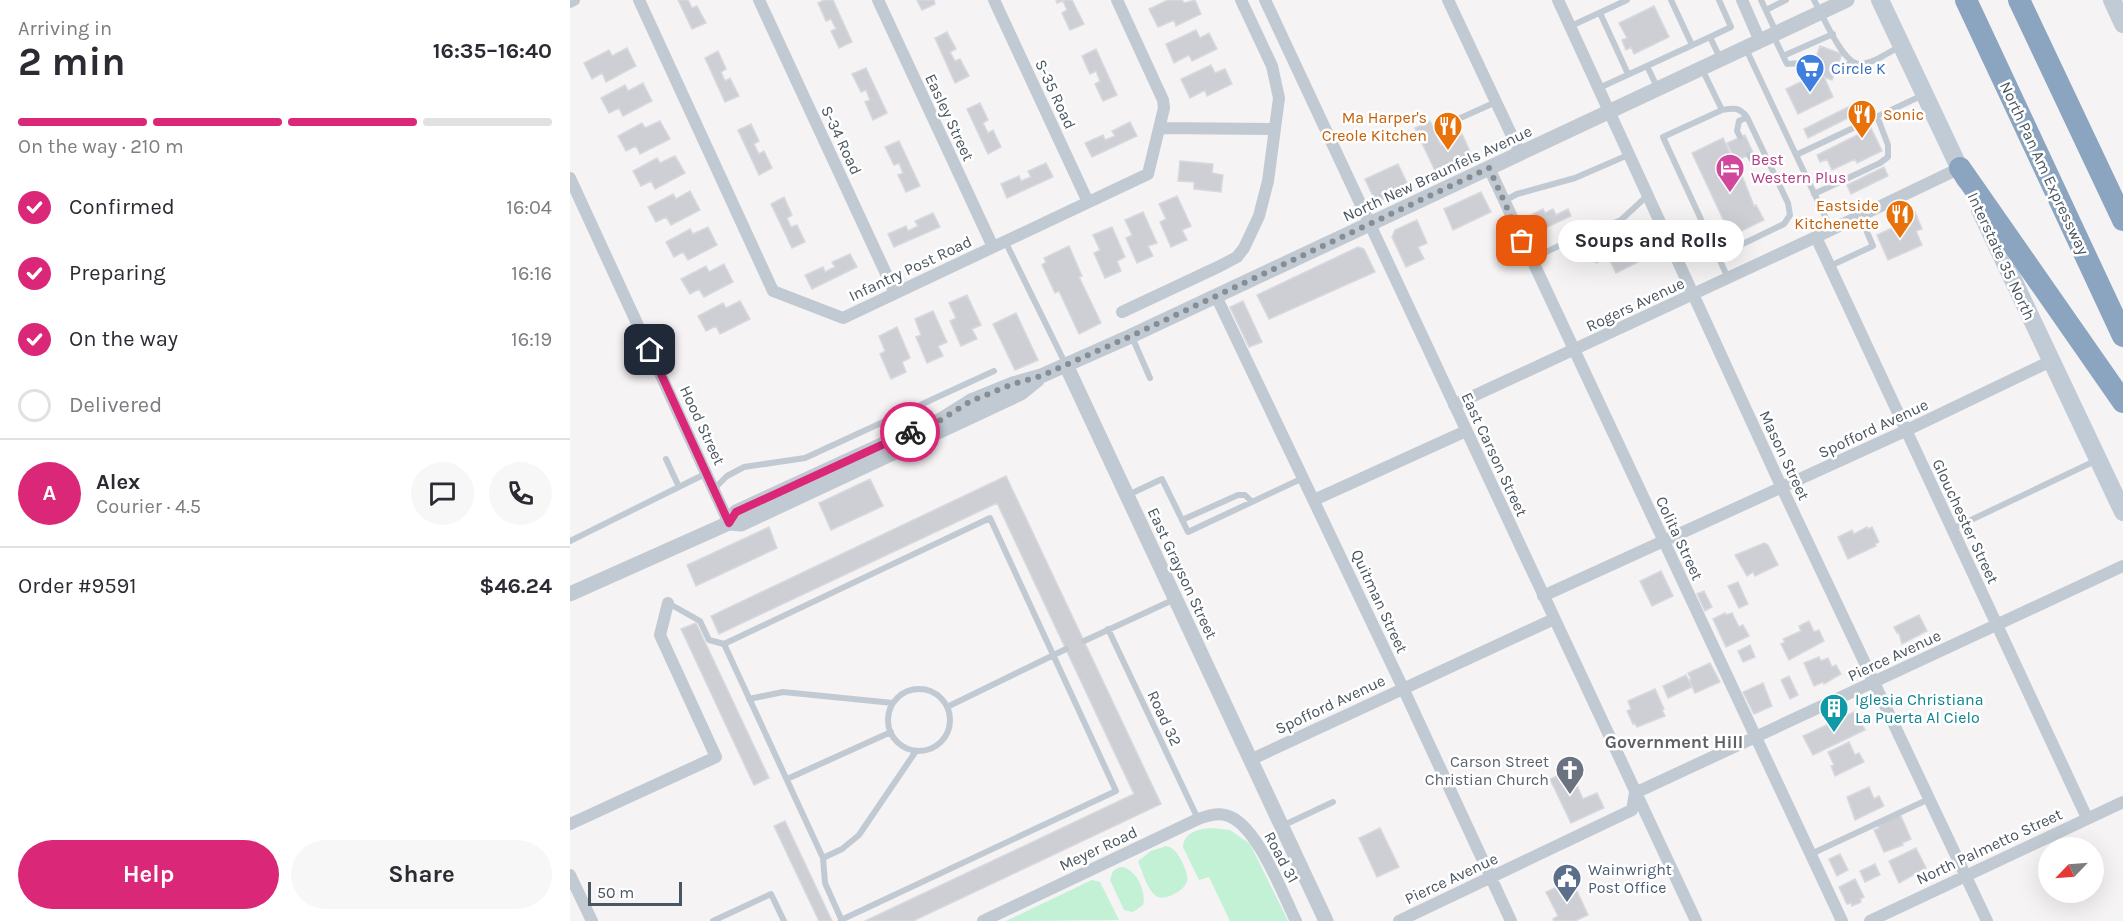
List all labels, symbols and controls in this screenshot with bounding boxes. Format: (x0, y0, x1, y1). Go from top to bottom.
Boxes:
text: Arriving in (18, 17, 112, 40)
text: 16:35–16:40 (433, 38, 552, 64)
text: 2 min (18, 39, 126, 85)
supermarket icon: Circle K (1794, 52, 1826, 94)
street label: S-35 Road (1031, 57, 1080, 132)
place label: Circle K (1831, 59, 1886, 78)
street label: Easley Street (921, 71, 978, 164)
street label: North Pan Am Expressway (1996, 78, 2093, 258)
restaurant icon: Sonic (1846, 98, 1878, 140)
street label: S-34 Road (817, 103, 866, 178)
place label: Sonic (1883, 105, 1924, 124)
place label: Ma Harper's Creole Kitchen (1322, 108, 1427, 145)
restaurant icon: Ma Harper's Creole Kitchen (1432, 110, 1464, 152)
street label: North New Braunfels Avenue (1340, 121, 1535, 226)
text: On the way · 210 m (18, 135, 184, 158)
place label: Best Western Plus (1751, 150, 1846, 187)
hotel icon: Best Western Plus (1714, 152, 1746, 194)
street label: Interstate 35 North (1964, 189, 2039, 323)
icon: check (18, 191, 51, 224)
text: Confirmed (69, 194, 175, 220)
text: 16:04 (506, 196, 552, 219)
place label: Eastside Kitchenette (1794, 196, 1879, 233)
restaurant icon: Eastside Kitchenette (1884, 198, 1916, 240)
pin (1496, 215, 1547, 266)
callout: Soups and Rolls (1558, 220, 1744, 262)
icon: bag (1505, 224, 1538, 257)
text: Soups and Rolls (1575, 229, 1727, 252)
street label: Infantry Post Road (846, 232, 975, 305)
icon: check (18, 257, 51, 290)
text: Preparing (69, 260, 166, 286)
text: 16:16 (511, 262, 552, 285)
street label: Rogers Avenue (1583, 273, 1687, 336)
icon: check (18, 323, 51, 356)
pin (624, 324, 675, 375)
text: On the way (69, 326, 178, 352)
text: 16:19 (511, 328, 552, 351)
icon: home (633, 333, 666, 366)
street label: Hood Street (676, 383, 729, 468)
street label: East Carson Street (1457, 389, 1532, 519)
text: Delivered (69, 392, 162, 418)
street label: Spofford Avenue (1815, 395, 1931, 462)
courier (880, 402, 940, 462)
street label: Mason Street (1755, 407, 1814, 503)
icon: bike (894, 416, 927, 449)
street label: Glouchester Street (1928, 456, 2003, 587)
button: chat (411, 462, 474, 525)
button: phone (489, 462, 552, 525)
text: Alex (96, 469, 140, 495)
text: A (43, 480, 56, 506)
street label: Colita Street (1652, 493, 1707, 583)
text: Courier · 4.5 (96, 495, 201, 518)
street label: East Grayson Street (1144, 504, 1221, 642)
street label: Quitman Street (1347, 546, 1412, 656)
text: Order #9591 (18, 573, 137, 599)
text: $46.24 (479, 573, 552, 599)
street label: Pierce Avenue (1845, 626, 1944, 685)
street label: Spofford Avenue (1272, 671, 1388, 738)
street label: Road 32 (1143, 687, 1186, 749)
place label: Iglesia Christiana La Puerta Al Cielo (1855, 690, 1983, 727)
building icon: Iglesia Christiana La Puerta Al Cielo (1818, 692, 1850, 734)
district label: Government Hill (1605, 731, 1743, 753)
place label: Carson Street Christian Church (1425, 752, 1549, 789)
church icon: Carson Street Christian Church (1554, 754, 1586, 796)
street label: North Palmetto Street (1913, 804, 2065, 889)
street label: Meyer Road (1056, 822, 1140, 875)
street label: Road 31 (1260, 828, 1303, 886)
north arrow (2038, 837, 2104, 903)
map controls (2038, 837, 2104, 903)
button: Help (18, 840, 279, 909)
button: Share (291, 840, 552, 909)
street label: Pierce Avenue (1402, 849, 1501, 908)
place label: Wainwright Post Office (1588, 860, 1672, 897)
public building icon: Wainwright Post Office (1551, 862, 1583, 904)
scale bar (588, 879, 682, 906)
text: 50 m (597, 883, 634, 902)

